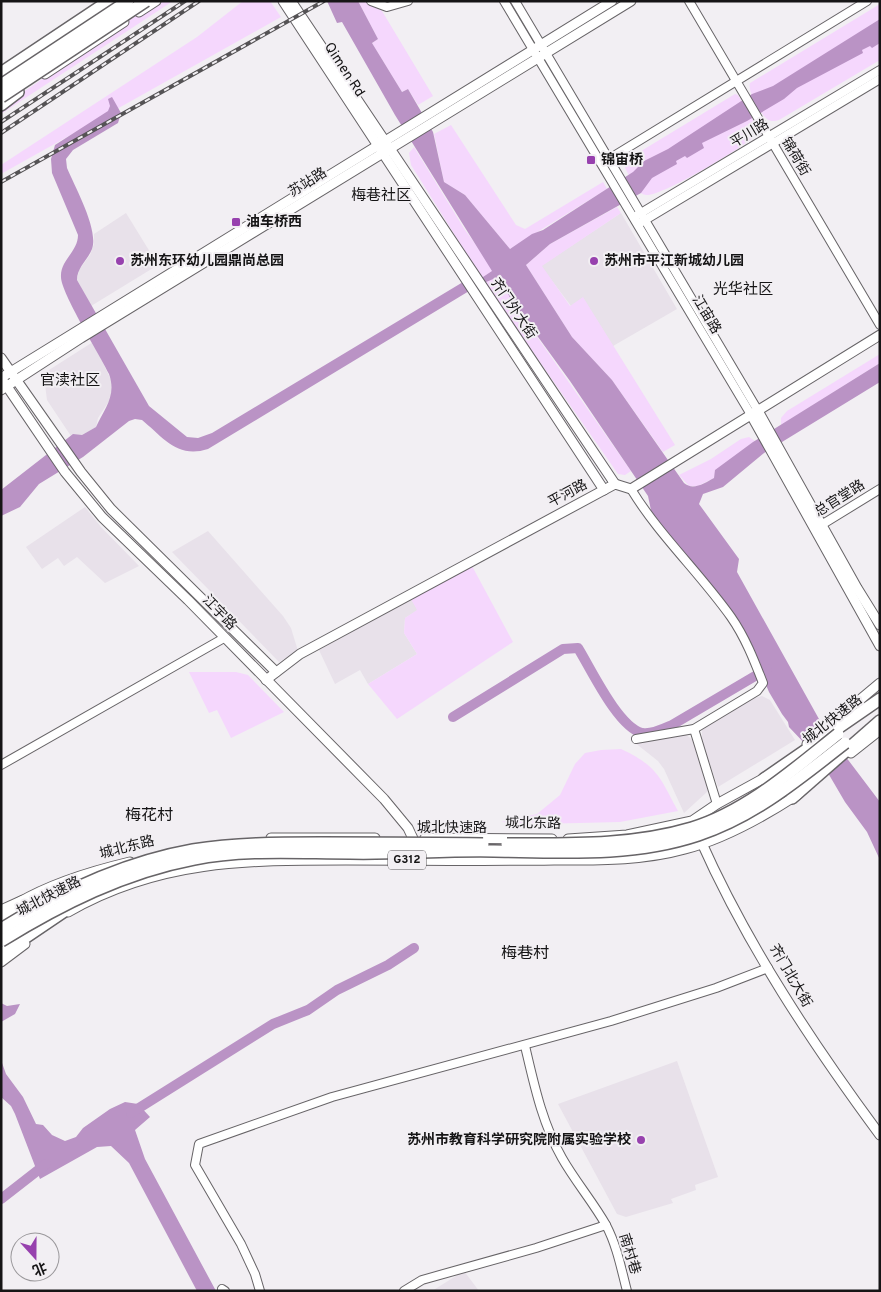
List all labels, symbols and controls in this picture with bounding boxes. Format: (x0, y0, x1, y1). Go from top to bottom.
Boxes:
street label: Qimen Rd (320, 40, 368, 100)
street label: 平川路 (728, 116, 772, 152)
street label: 锦荷街 (777, 135, 813, 179)
place label: 锦宙桥 (601, 151, 643, 169)
marker: 锦宙桥 (585, 154, 597, 166)
street label: 苏站路 (286, 165, 330, 201)
district label: 梅巷社区 (351, 187, 411, 206)
place label: 油车桥西 (246, 213, 302, 231)
marker: 油车桥西 (230, 216, 242, 228)
place label: 苏州东环幼儿园鼎尚总园 (130, 252, 284, 270)
place label: 苏州市平江新城幼儿园 (604, 252, 744, 270)
marker: 苏州东环幼儿园鼎尚总园 (114, 255, 126, 267)
marker: 苏州市平江新城幼儿园 (588, 255, 600, 267)
street label: 齐门外大街 (486, 275, 540, 343)
district label: 光华社区 (713, 280, 773, 300)
street label: 江宙路 (688, 293, 724, 337)
district label: 官渎社区 (40, 372, 100, 391)
street label: 平河路 (545, 477, 591, 511)
street label: 总官堂路 (812, 477, 868, 521)
street label: 江宇路 (198, 592, 240, 634)
street label: 城北快速路 (800, 691, 866, 748)
district label: 梅花村 (125, 806, 173, 826)
street label: 城北东路 (505, 814, 561, 833)
street label: 城北快速路 (417, 819, 487, 837)
street label: 城北东路 (98, 832, 156, 863)
road number: G312 (388, 850, 426, 870)
street label: 城北快速路 (14, 873, 84, 920)
street label: 齐门北大街 (765, 941, 816, 1011)
district label: 梅巷村 (501, 944, 549, 964)
place label: 苏州市教育科学研究院附属实验学校 (407, 1131, 631, 1149)
marker: 苏州市教育科学研究院附属实验学校 (635, 1134, 647, 1146)
street label: 南村巷 (615, 1231, 644, 1277)
north arrow (10, 1232, 60, 1282)
text: 北 (30, 1257, 49, 1278)

